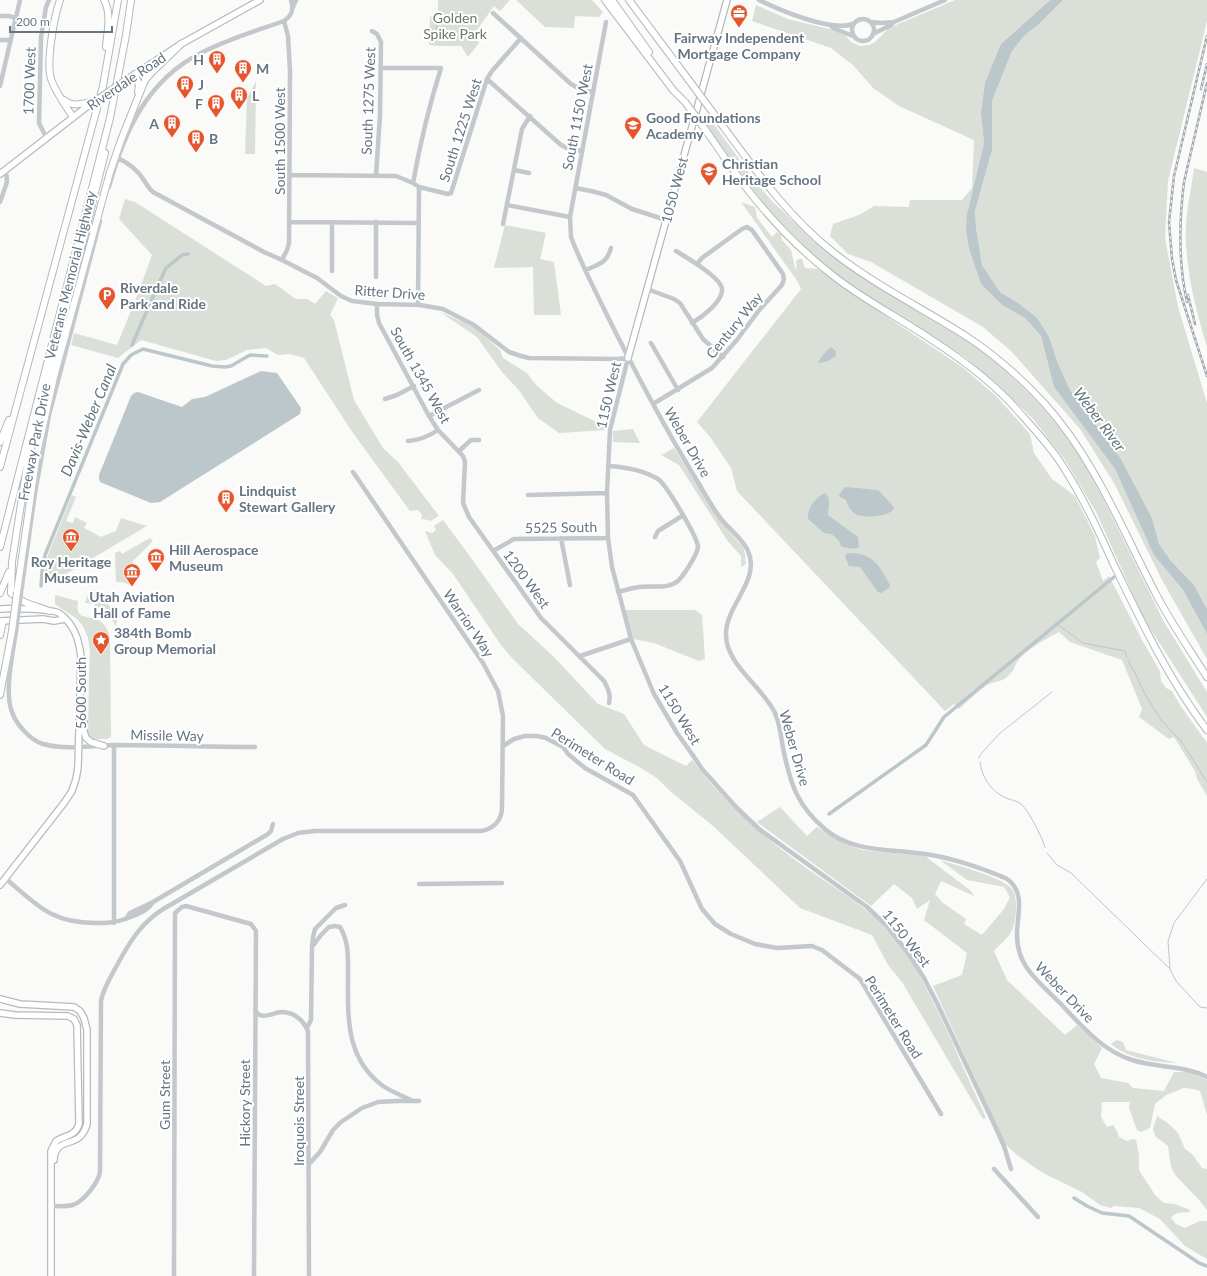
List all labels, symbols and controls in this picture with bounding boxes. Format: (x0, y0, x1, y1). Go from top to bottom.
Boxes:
office icon: Fairway Independent Mortgage Company (729, 3, 749, 28)
scale bar (10, 8, 112, 34)
park label: Golden Spike Park (423, 9, 488, 42)
text: 200 m (16, 14, 50, 29)
place label: Fairway Independent Mortgage Company (674, 29, 805, 62)
street label: 1700 West (19, 47, 39, 115)
street label: South 1275 West (358, 47, 378, 155)
street label: Riverdale Road (83, 48, 169, 114)
building icon: H (207, 49, 227, 74)
place label: H (193, 51, 204, 68)
building icon: M (233, 58, 253, 83)
place label: M (256, 60, 269, 77)
street label: South 1150 West (558, 62, 596, 172)
building icon: J (175, 74, 195, 99)
place label: J (198, 76, 204, 93)
street label: South 1225 West (435, 76, 485, 184)
building icon: L (229, 85, 249, 110)
place label: L (252, 87, 260, 104)
street label: South 1500 West (271, 87, 288, 195)
building icon: F (206, 93, 226, 118)
place label: F (195, 95, 203, 112)
place label: Good Foundations Academy (645, 109, 761, 142)
building icon: A (162, 113, 182, 138)
place label: A (148, 115, 159, 132)
school or university icon: Good Foundations Academy (623, 115, 643, 140)
building icon: B (186, 128, 206, 153)
place label: B (209, 130, 218, 147)
street label: 1050 West (657, 155, 691, 225)
place label: Christian Heritage School (722, 155, 821, 188)
school or university icon: Christian Heritage School (699, 161, 719, 186)
street label: Veterans Memorial Highway (41, 188, 99, 361)
place label: Riverdale Park and Ride (120, 279, 206, 312)
street label: Ritter Drive (354, 281, 426, 303)
parking icon: Riverdale Park and Ride (97, 285, 117, 310)
street label: Century Way (702, 288, 766, 362)
street label: South 1345 West (387, 324, 455, 426)
street label: 1150 West (592, 360, 624, 430)
water label: Davis-Weber Canal (56, 361, 120, 479)
street label: Freeway Park Drive (14, 382, 54, 502)
water label: Weber River (1070, 383, 1130, 455)
street label: Weber Drive (661, 404, 715, 480)
place label: Lindquist Stewart Gallery (239, 482, 336, 515)
building icon: Lindquist Stewart Gallery (216, 488, 236, 513)
street label: 5525 South (525, 518, 597, 536)
museum icon: Roy Heritage Museum (61, 527, 81, 552)
place label: Hill Aerospace Museum (169, 541, 259, 574)
street label: 1200 West (500, 546, 554, 612)
museum icon: Hill Aerospace Museum (146, 547, 166, 572)
place label: Roy Heritage Museum (31, 553, 112, 586)
museum icon: Utah Aviation Hall of Fame (122, 562, 142, 587)
street label: Warrior Way (440, 586, 498, 661)
place label: Utah Aviation Hall of Fame (89, 588, 175, 621)
place label: 384th Bomb Group Memorial (114, 624, 216, 657)
place icon: 384th Bomb Group Memorial (91, 630, 111, 655)
street label: 5600 South (72, 657, 89, 729)
street label: 1150 West (655, 680, 705, 748)
street label: Weber Drive (776, 708, 814, 788)
street label: Perimeter Road (548, 724, 638, 788)
street label: Missile Way (130, 726, 205, 744)
street label: 1150 West (879, 906, 935, 970)
street label: Weber Drive (1032, 958, 1098, 1026)
street label: Perimeter Road (862, 972, 926, 1062)
street label: Hickory Street (236, 1059, 253, 1147)
street label: Gum Street (156, 1060, 173, 1130)
street label: Iroquois Street (290, 1076, 307, 1166)

